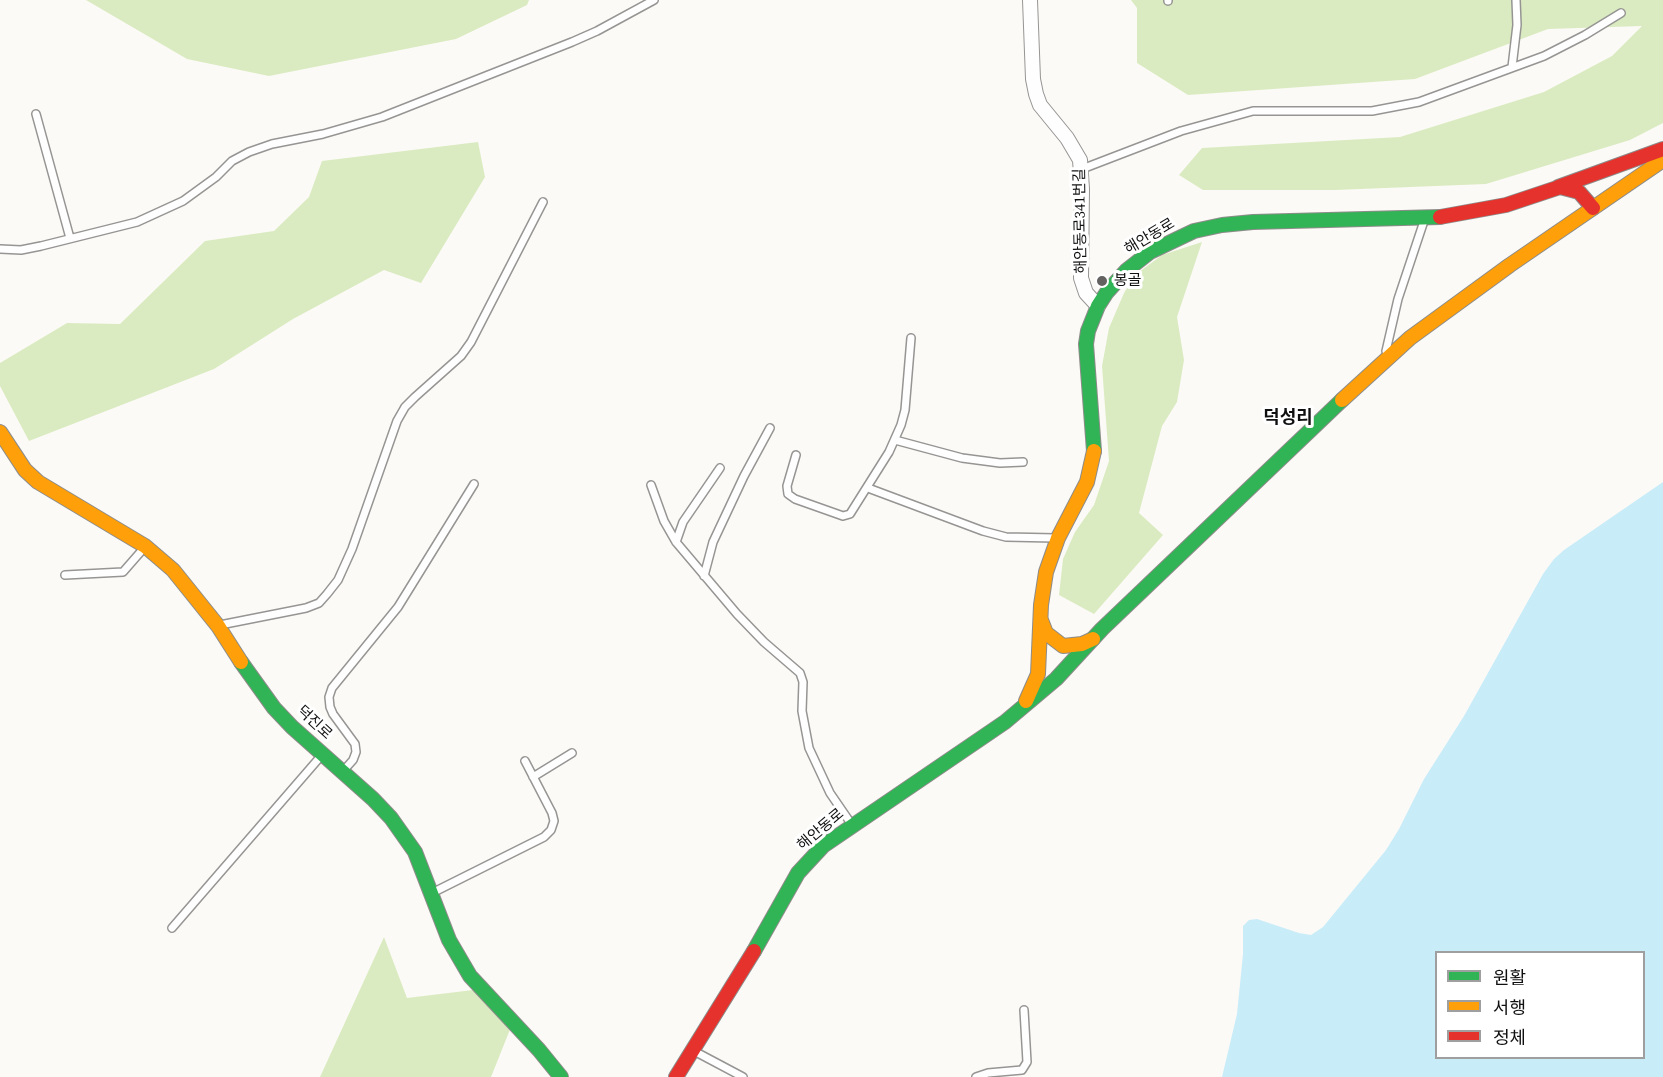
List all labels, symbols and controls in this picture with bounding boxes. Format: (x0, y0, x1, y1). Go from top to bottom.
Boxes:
street label: 해안동로341번길 (1071, 168, 1091, 274)
street label: 해안동로 (1122, 215, 1178, 259)
place label: 봉골 (1114, 272, 1142, 290)
marker: 봉골 (1095, 274, 1109, 288)
district label: 덕성리 (1263, 407, 1313, 429)
street label: 덕진로 (293, 702, 335, 744)
street label: 해안동로 (794, 805, 848, 855)
legend (1435, 951, 1645, 1059)
text: 원활 (1493, 965, 1526, 990)
text: 서행 (1493, 995, 1526, 1020)
text: 정체 (1493, 1025, 1526, 1050)

